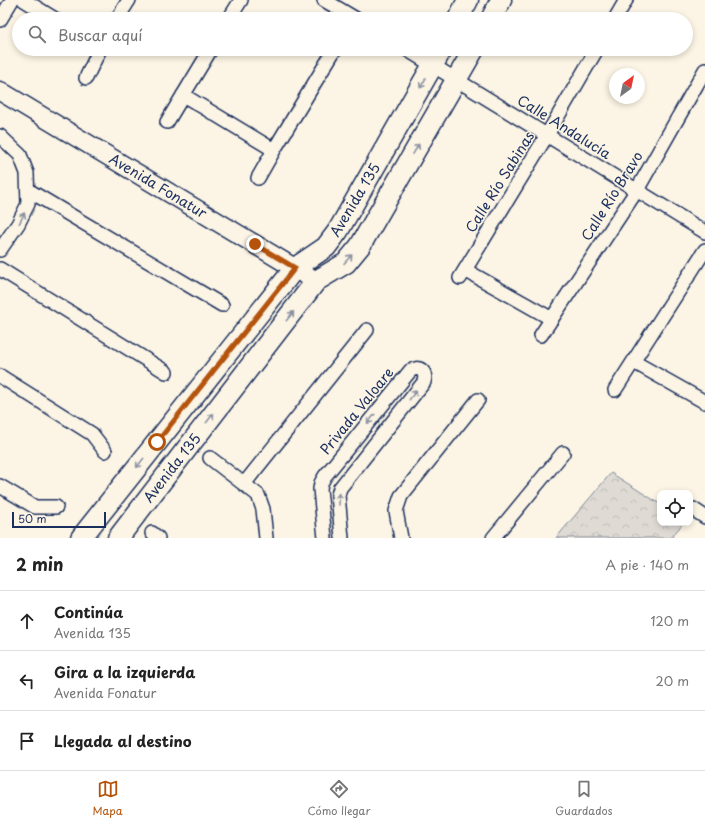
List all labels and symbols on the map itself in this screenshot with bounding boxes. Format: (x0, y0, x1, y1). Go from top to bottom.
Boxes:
north arrow (609, 68, 645, 104)
one-way arrow (418, 77, 426, 89)
street label: Calle Andalucía (513, 89, 615, 164)
street label: Calle Río Sabinas (460, 127, 539, 237)
one-way arrow (413, 143, 421, 155)
street label: Calle Río Bravo (576, 147, 648, 245)
street label: Avenida Fonatur (106, 148, 211, 223)
street label: Avenida 135 (324, 159, 385, 241)
one-way arrow (19, 212, 26, 224)
route end (246, 235, 264, 253)
one-way arrow (344, 254, 353, 264)
one-way arrow (285, 310, 294, 321)
street label: Privada Valoare (315, 363, 398, 459)
one-way arrow (409, 390, 418, 401)
one-way arrow (206, 413, 214, 424)
one-way arrow (367, 414, 376, 424)
street label: Avenida 135 (138, 429, 205, 507)
route start (148, 433, 166, 451)
one-way arrow (136, 457, 145, 468)
one-way arrow (335, 493, 343, 506)
scale bar (12, 510, 106, 529)

